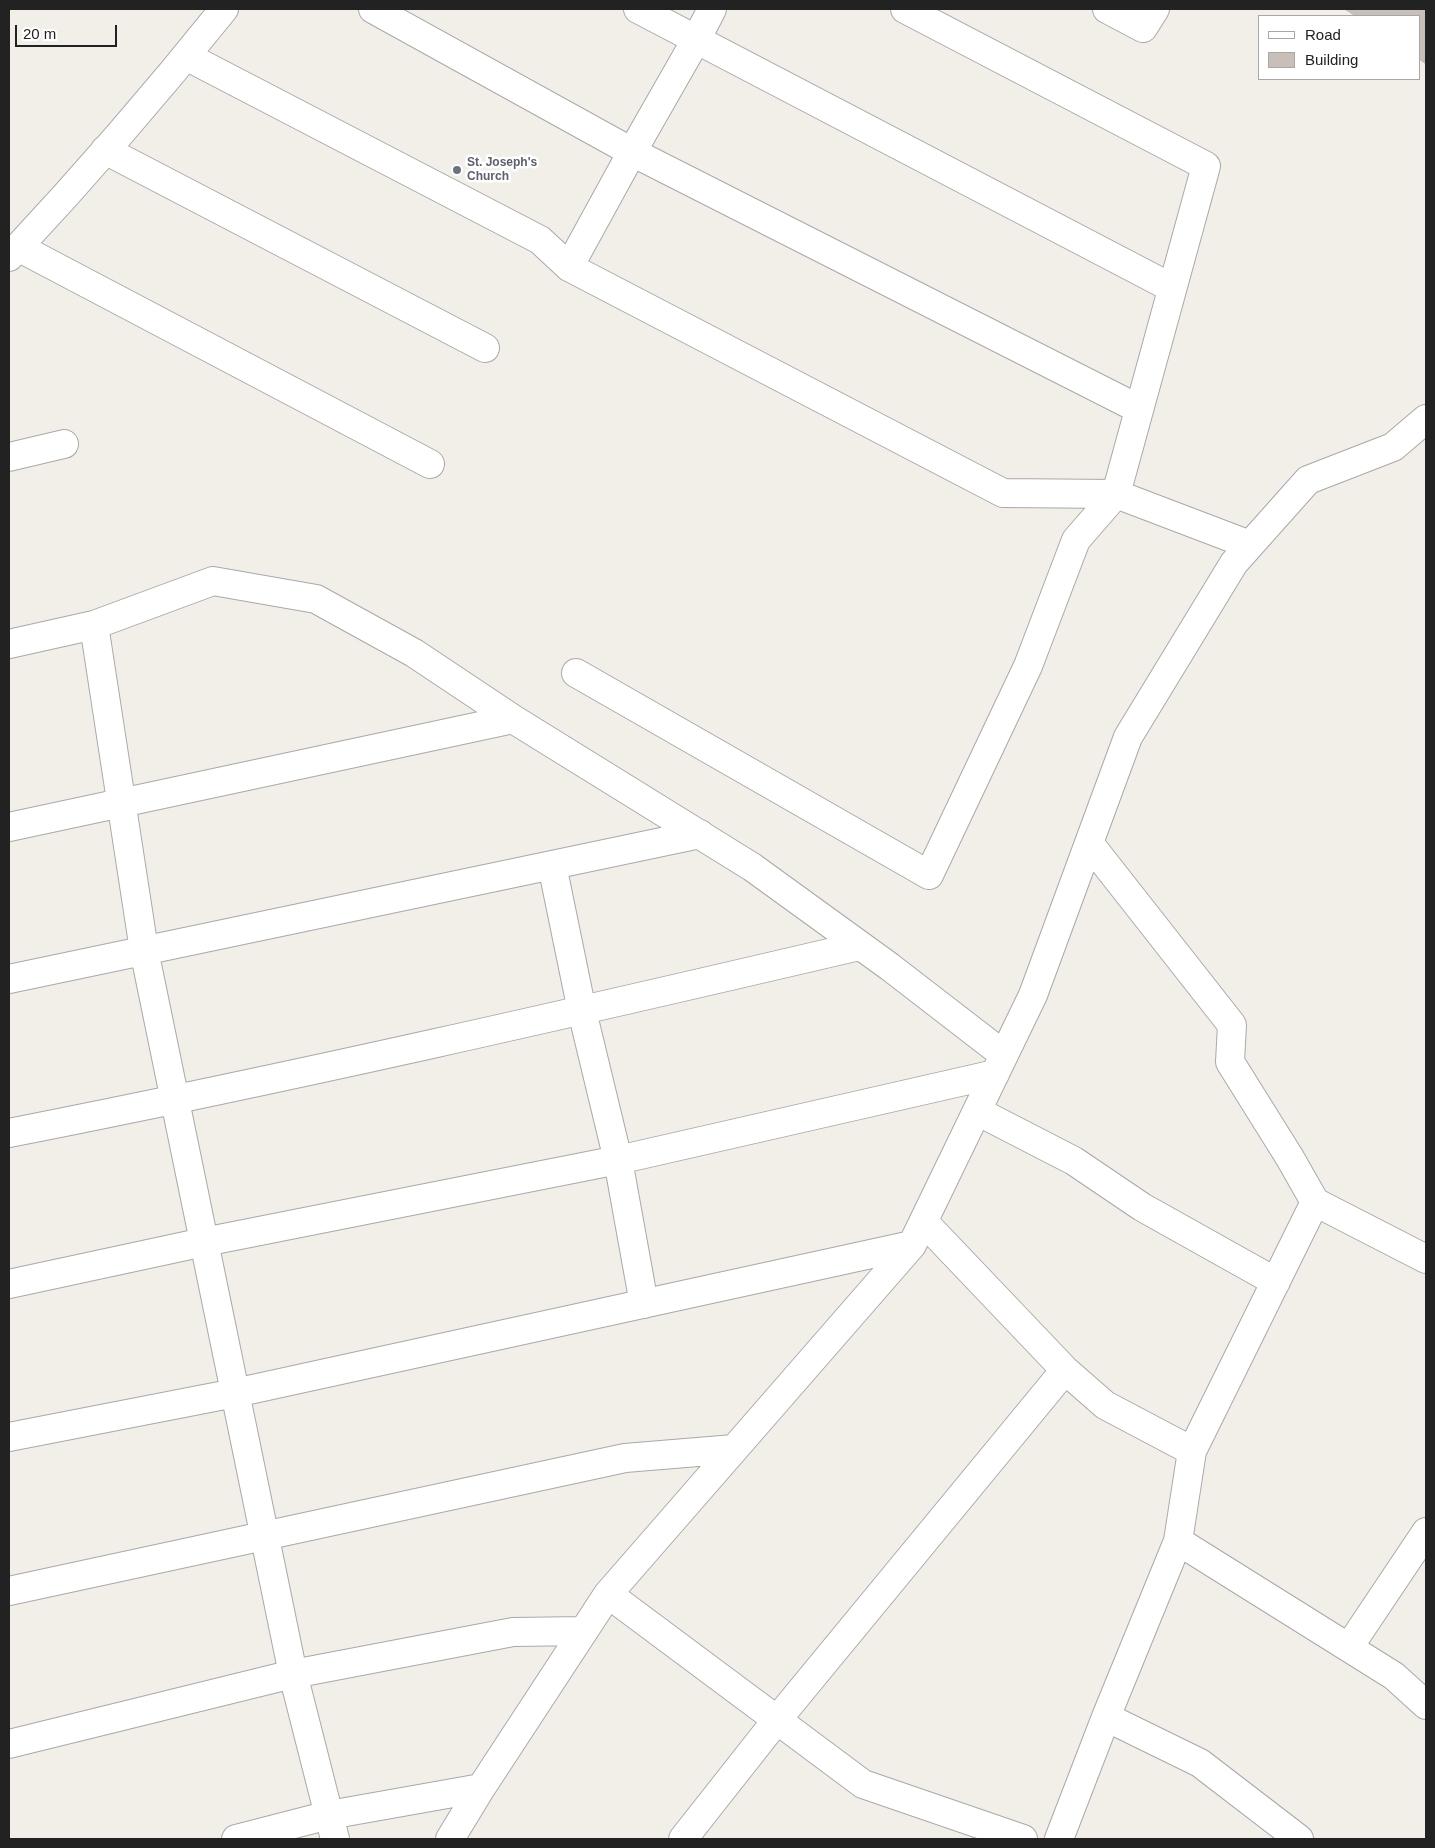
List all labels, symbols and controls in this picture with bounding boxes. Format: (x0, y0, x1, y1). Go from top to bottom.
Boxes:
scale bar (18, 15, 120, 47)
legend (1258, 15, 1420, 80)
text: 20 m (23, 25, 56, 42)
text: Road (1305, 26, 1341, 43)
text: Building (1305, 51, 1358, 68)
place label: St. Joseph's Church (467, 156, 537, 184)
marker: St. Joseph's Church (451, 164, 463, 176)

